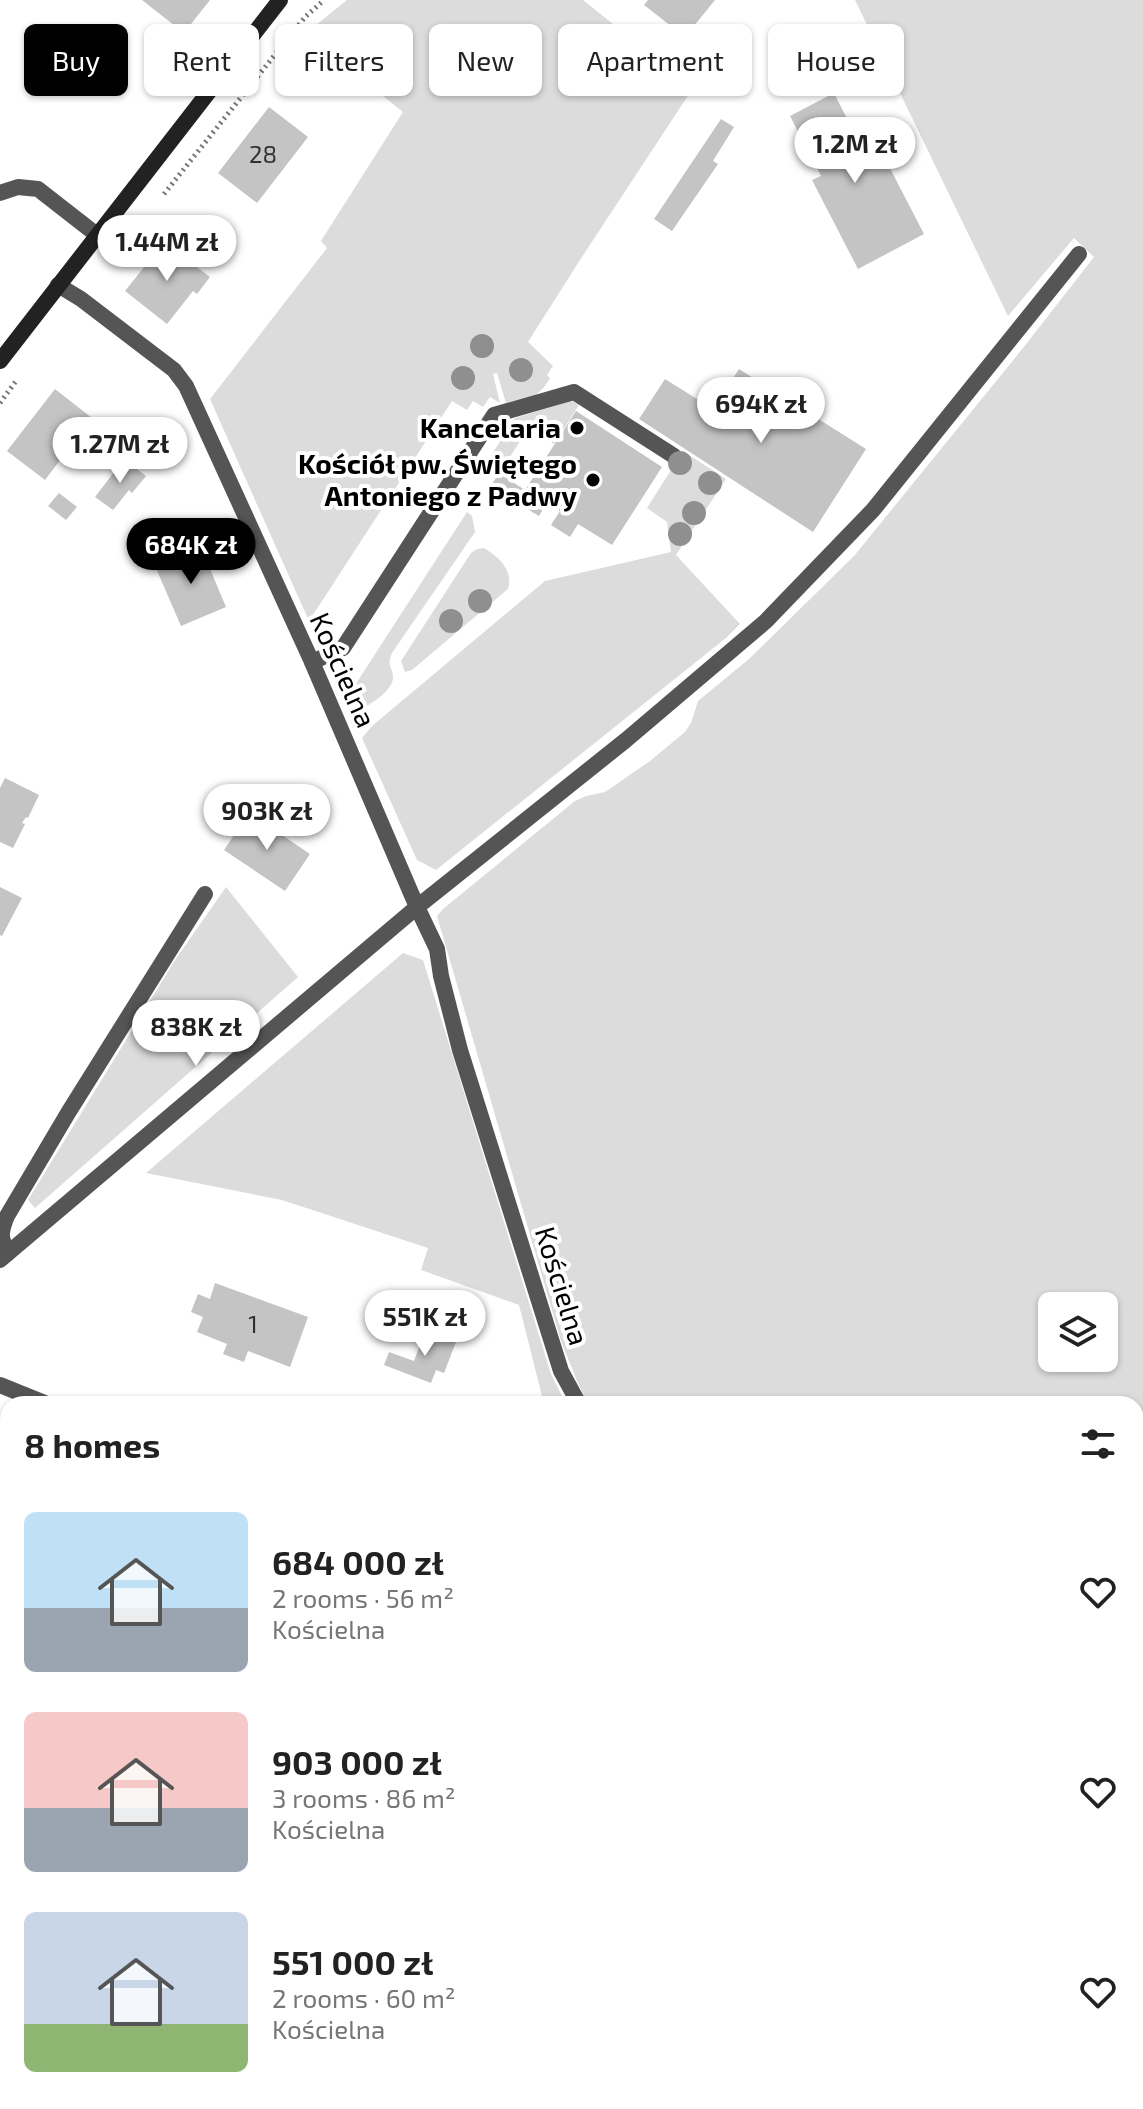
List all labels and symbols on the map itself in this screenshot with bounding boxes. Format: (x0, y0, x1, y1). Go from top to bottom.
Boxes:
pin: 1.2M zł (781, 117, 929, 185)
house number: 28 (249, 139, 277, 168)
pin: 1.44M zł (84, 215, 250, 283)
pin: 694K zł (687, 377, 835, 445)
place label: Kancelaria (420, 410, 561, 444)
pin: 1.27M zł (37, 417, 203, 485)
marker: Kancelaria (568, 419, 586, 437)
place label: Kościół pw. Świętego Antoniego z Padwy (298, 446, 577, 512)
marker: Kościół pw. Świętego Antoniego z Padwy (584, 471, 602, 489)
pin: 684K zł (117, 518, 265, 586)
street label: Kościelna (304, 607, 384, 732)
pin: 903K zł (193, 784, 341, 852)
pin: 838K zł (122, 1000, 270, 1068)
street label: Kościelna (529, 1222, 597, 1349)
pin: 551K zł (351, 1290, 499, 1358)
house number: 1 (248, 1309, 258, 1338)

